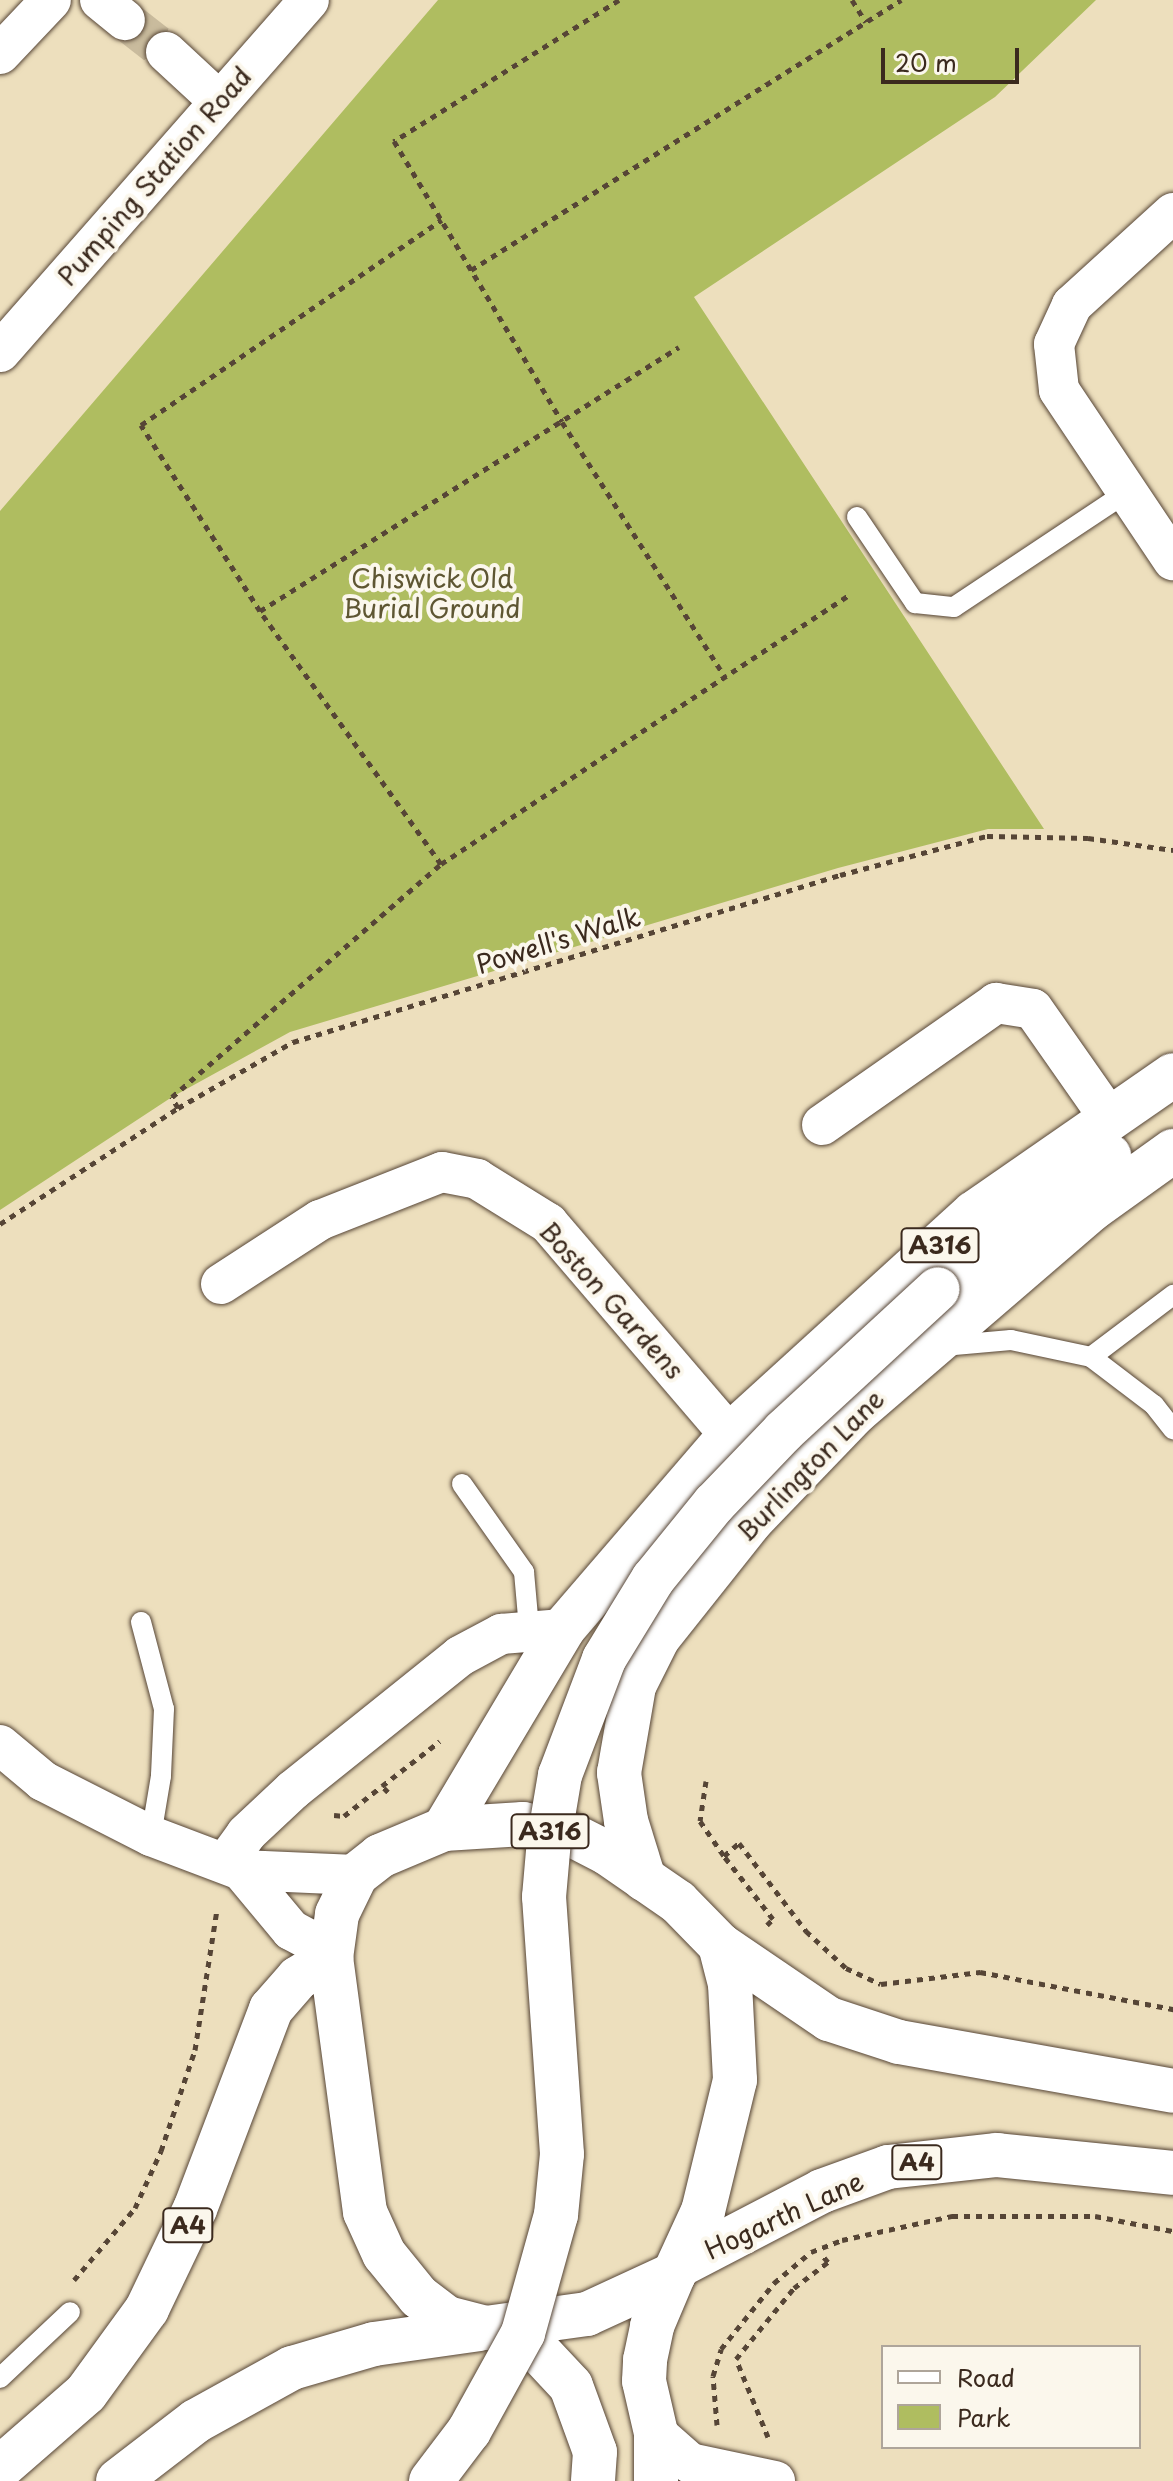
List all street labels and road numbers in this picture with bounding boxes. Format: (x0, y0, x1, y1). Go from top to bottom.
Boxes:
street label: Pumping Station Road (51, 61, 257, 291)
street label: Powell's Walk (472, 900, 644, 980)
street label: Boston Gardens (534, 1216, 690, 1384)
road number: A316 (900, 1225, 980, 1265)
street label: Burlington Lane (729, 1382, 891, 1548)
road number: A316 (510, 1811, 590, 1851)
road number: A4 (891, 2142, 943, 2182)
street label: Hogarth Lane (699, 2164, 869, 2266)
road number: A4 (162, 2205, 214, 2245)

